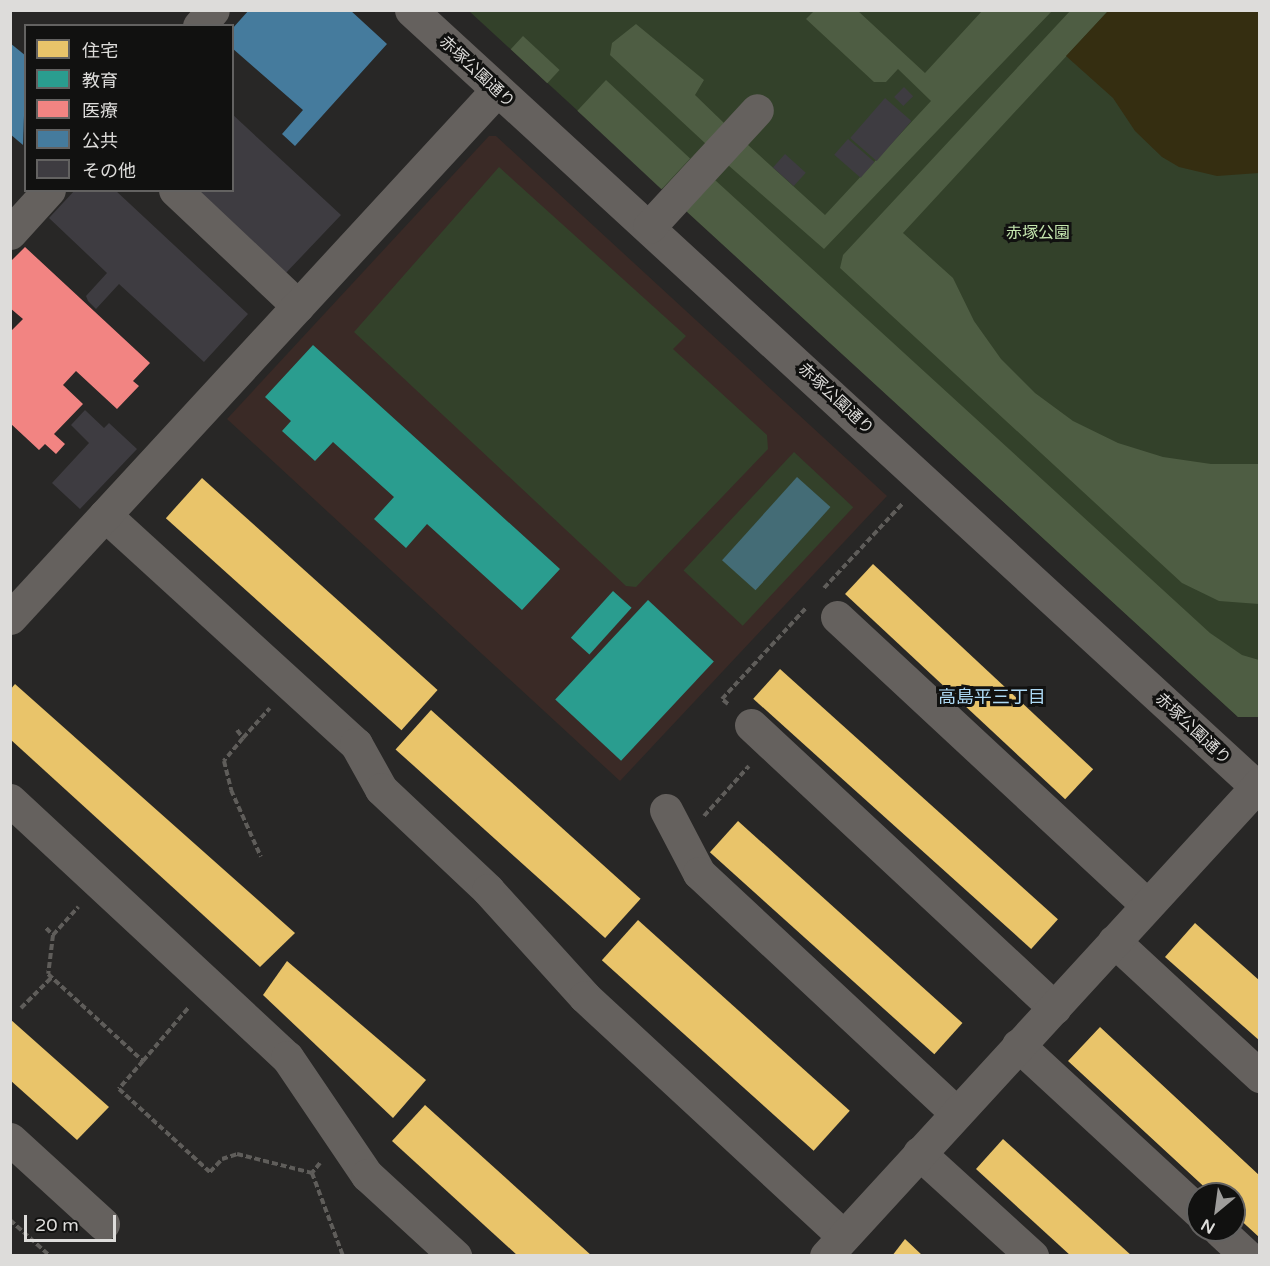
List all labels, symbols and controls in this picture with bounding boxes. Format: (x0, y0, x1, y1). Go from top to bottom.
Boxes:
legend (24, 24, 234, 192)
street label: 赤塚公園通り (435, 32, 519, 112)
text: 住宅 (82, 40, 118, 62)
text: 教育 (82, 70, 118, 92)
text: 医療 (82, 100, 118, 122)
text: 公共 (82, 130, 118, 152)
text: その他 (82, 160, 136, 182)
park label: 赤塚公園 (1006, 223, 1070, 243)
street label: 赤塚公園通り (794, 359, 878, 439)
district label: 高島平三丁目 (938, 686, 1046, 708)
street label: 赤塚公園通り (1151, 689, 1235, 769)
north arrow (1186, 1182, 1246, 1242)
scale bar (27, 1203, 118, 1241)
text: 20 m (35, 1214, 79, 1236)
text: N (1198, 1214, 1219, 1238)

